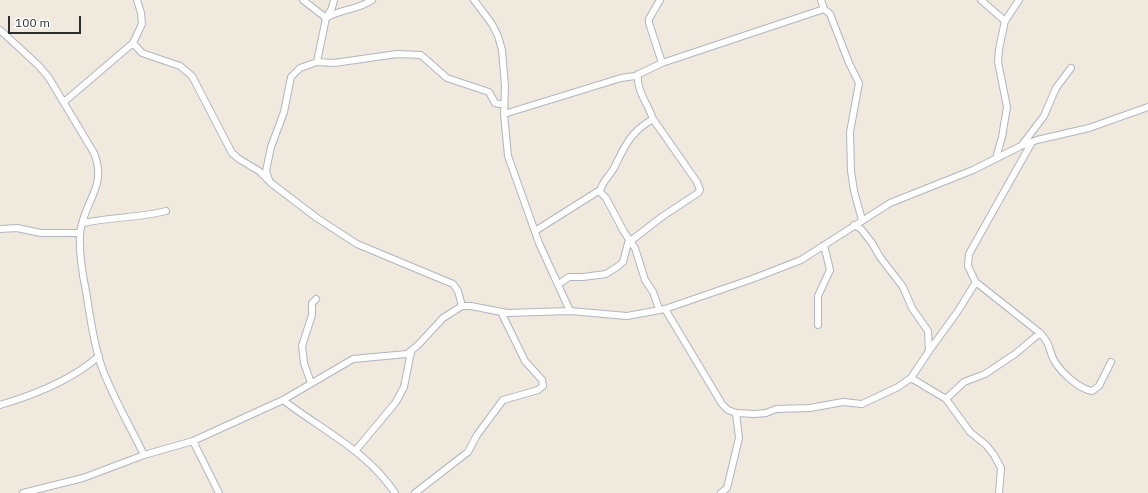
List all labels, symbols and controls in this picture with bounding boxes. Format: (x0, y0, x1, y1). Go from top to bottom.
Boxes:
scale bar (10, 8, 83, 34)
text: 100 m (15, 15, 50, 30)

